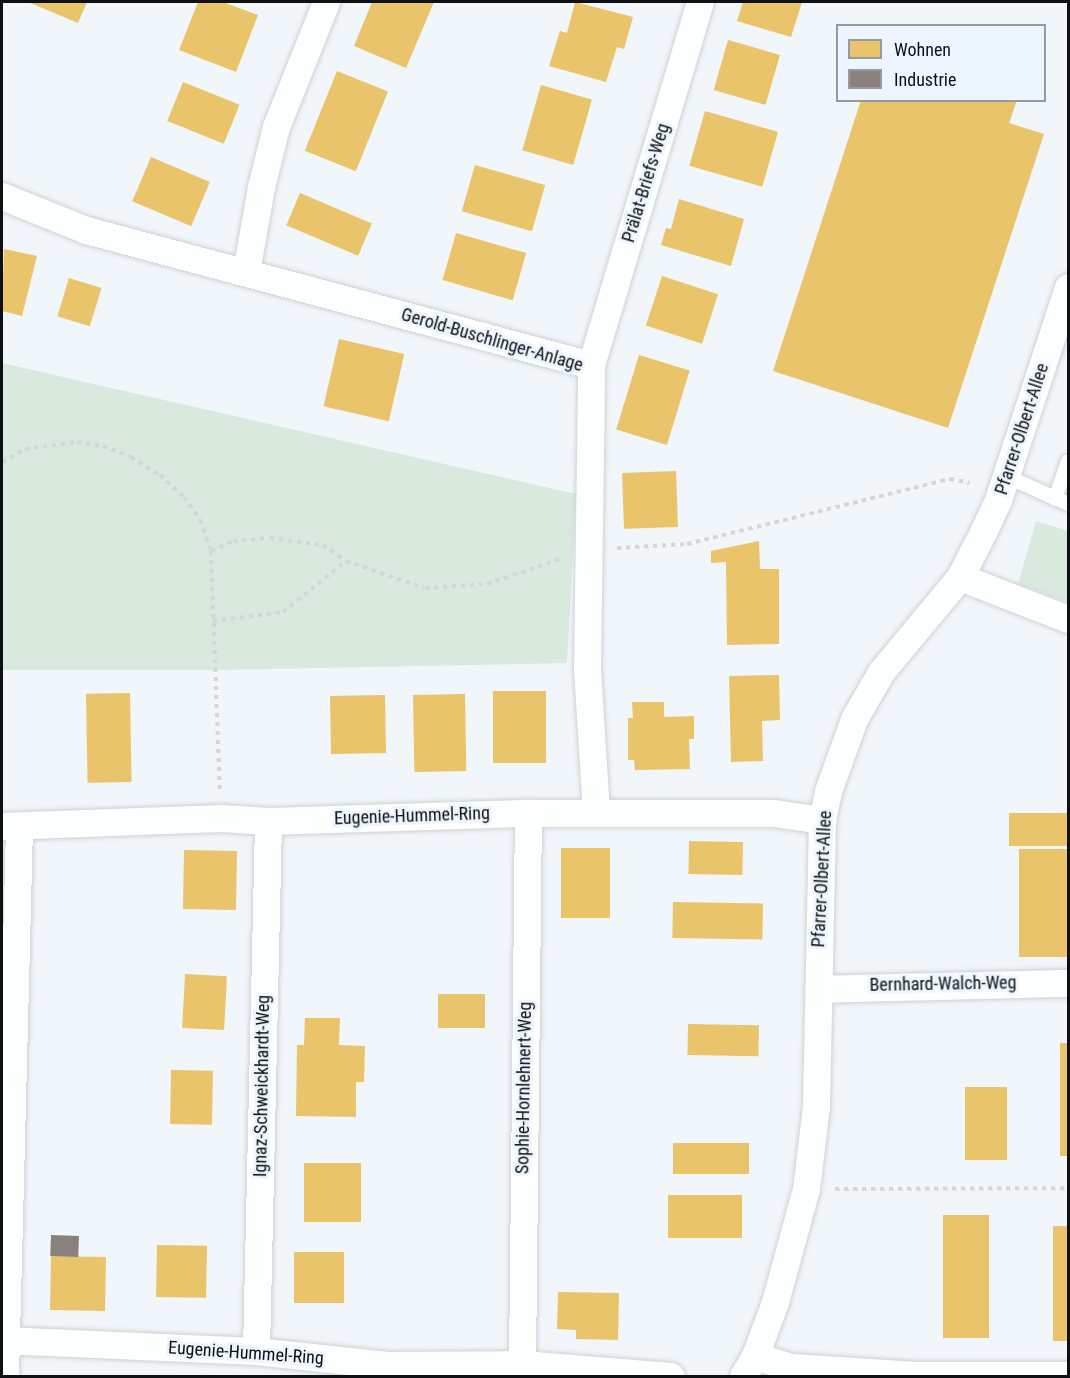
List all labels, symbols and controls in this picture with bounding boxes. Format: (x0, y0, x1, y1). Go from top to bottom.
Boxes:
legend (836, 24, 1046, 102)
text: Wohnen (894, 39, 951, 60)
text: Industrie (894, 69, 956, 90)
street label: Prälat-Briefs-Weg (618, 121, 674, 245)
street label: Gerold-Buschlinger-Anlage (399, 304, 585, 376)
street label: Pfarrer-Olbert-Allee (991, 361, 1053, 497)
street label: Eugenie-Hummel-Ring (334, 802, 490, 830)
street label: Pfarrer-Olbert-Allee (808, 810, 836, 948)
street label: Bernhard-Walch-Weg (869, 972, 1017, 996)
street label: Ignaz-Schweickhardt-Weg (250, 995, 274, 1177)
street label: Sophie-Hornlehnert-Weg (512, 1002, 536, 1174)
street label: Eugenie-Hummel-Ring (168, 1337, 324, 1369)

